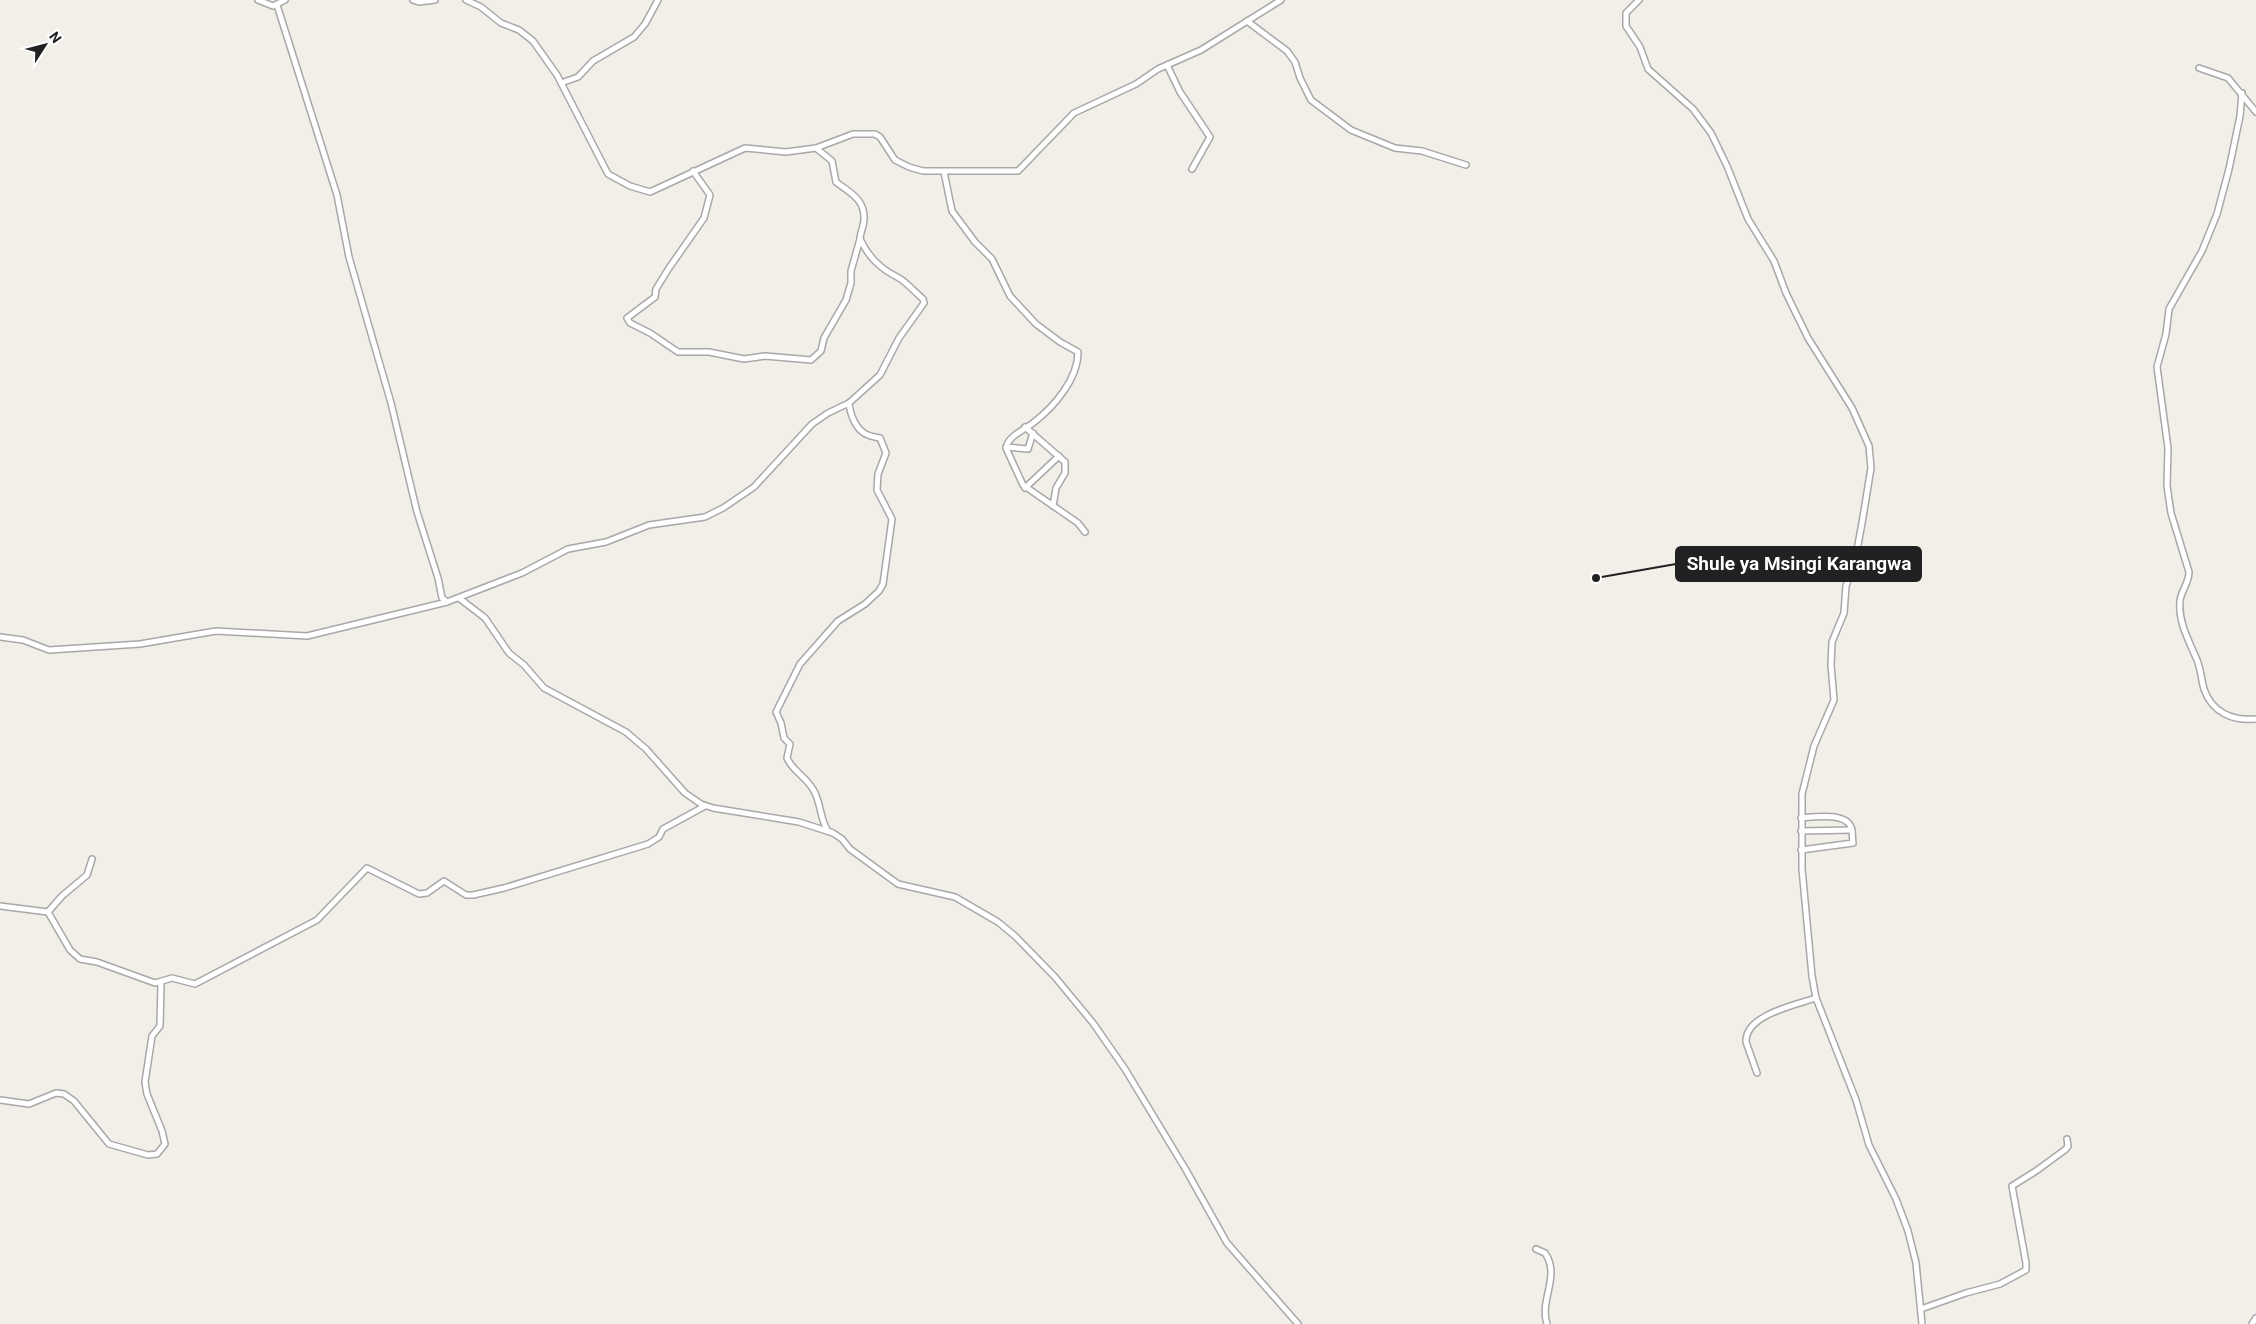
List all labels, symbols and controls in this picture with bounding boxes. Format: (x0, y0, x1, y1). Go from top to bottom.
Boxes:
north arrow (20, 20, 70, 70)
text: N (46, 29, 65, 46)
callout: Shule ya Msingi Karangwa (1676, 547, 1921, 581)
text: Shule ya Msingi Karangwa (1687, 552, 1911, 575)

